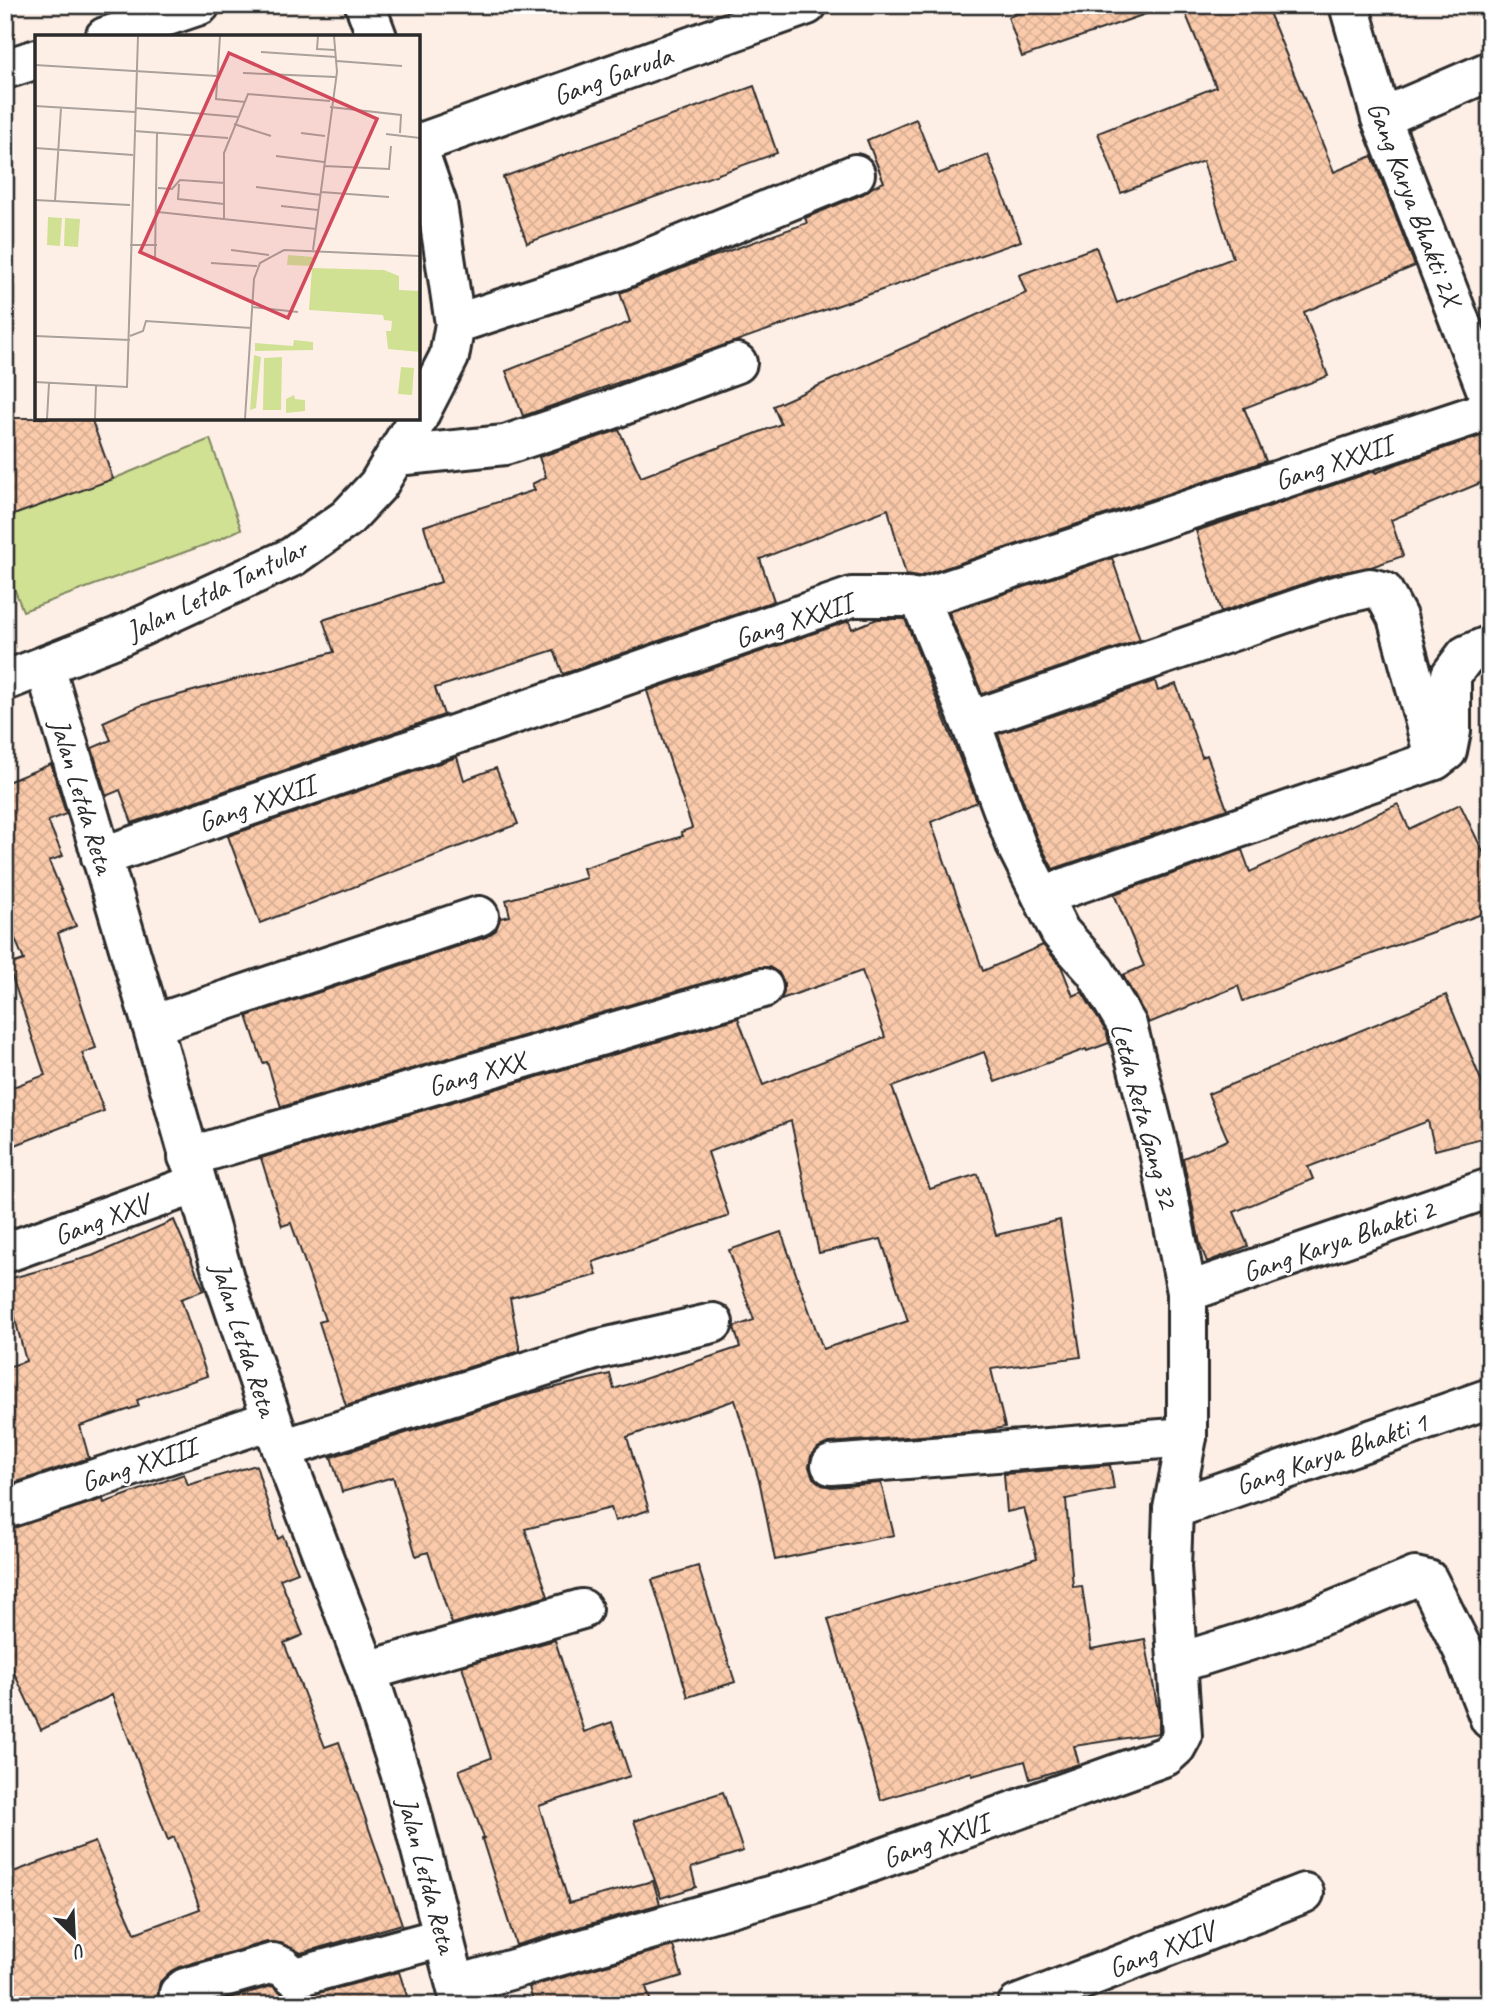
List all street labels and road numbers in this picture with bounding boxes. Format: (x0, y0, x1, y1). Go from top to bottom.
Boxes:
street label: Gang Garuda (548, 37, 678, 113)
street label: Gang Karya Bhakti 2X (1360, 96, 1471, 314)
street label: Gang XXXII (1270, 425, 1402, 498)
street label: Jalan Letda Tantular (118, 530, 314, 649)
street label: Gang XXXII (730, 583, 862, 656)
street label: Jalan Letda Reta (42, 713, 123, 880)
street label: Gang XXXII (193, 765, 325, 840)
street label: Letda Reta Gang 32 (1103, 1019, 1187, 1214)
street label: Gang XXX (424, 1042, 533, 1104)
street label: Gang XXV (49, 1184, 158, 1253)
street label: Gang Karya Bhakti 2 (1238, 1190, 1441, 1290)
street label: Jalan Letda Reta (203, 1256, 287, 1423)
street label: Gang Karya Bhakti 1 (1231, 1404, 1433, 1503)
street label: Gang XXIII (76, 1428, 206, 1499)
street label: Jalan Letda Reta (389, 1792, 466, 1959)
street label: Gang XXVI (878, 1803, 998, 1876)
street label: Gang XXIV (1103, 1911, 1224, 1986)

